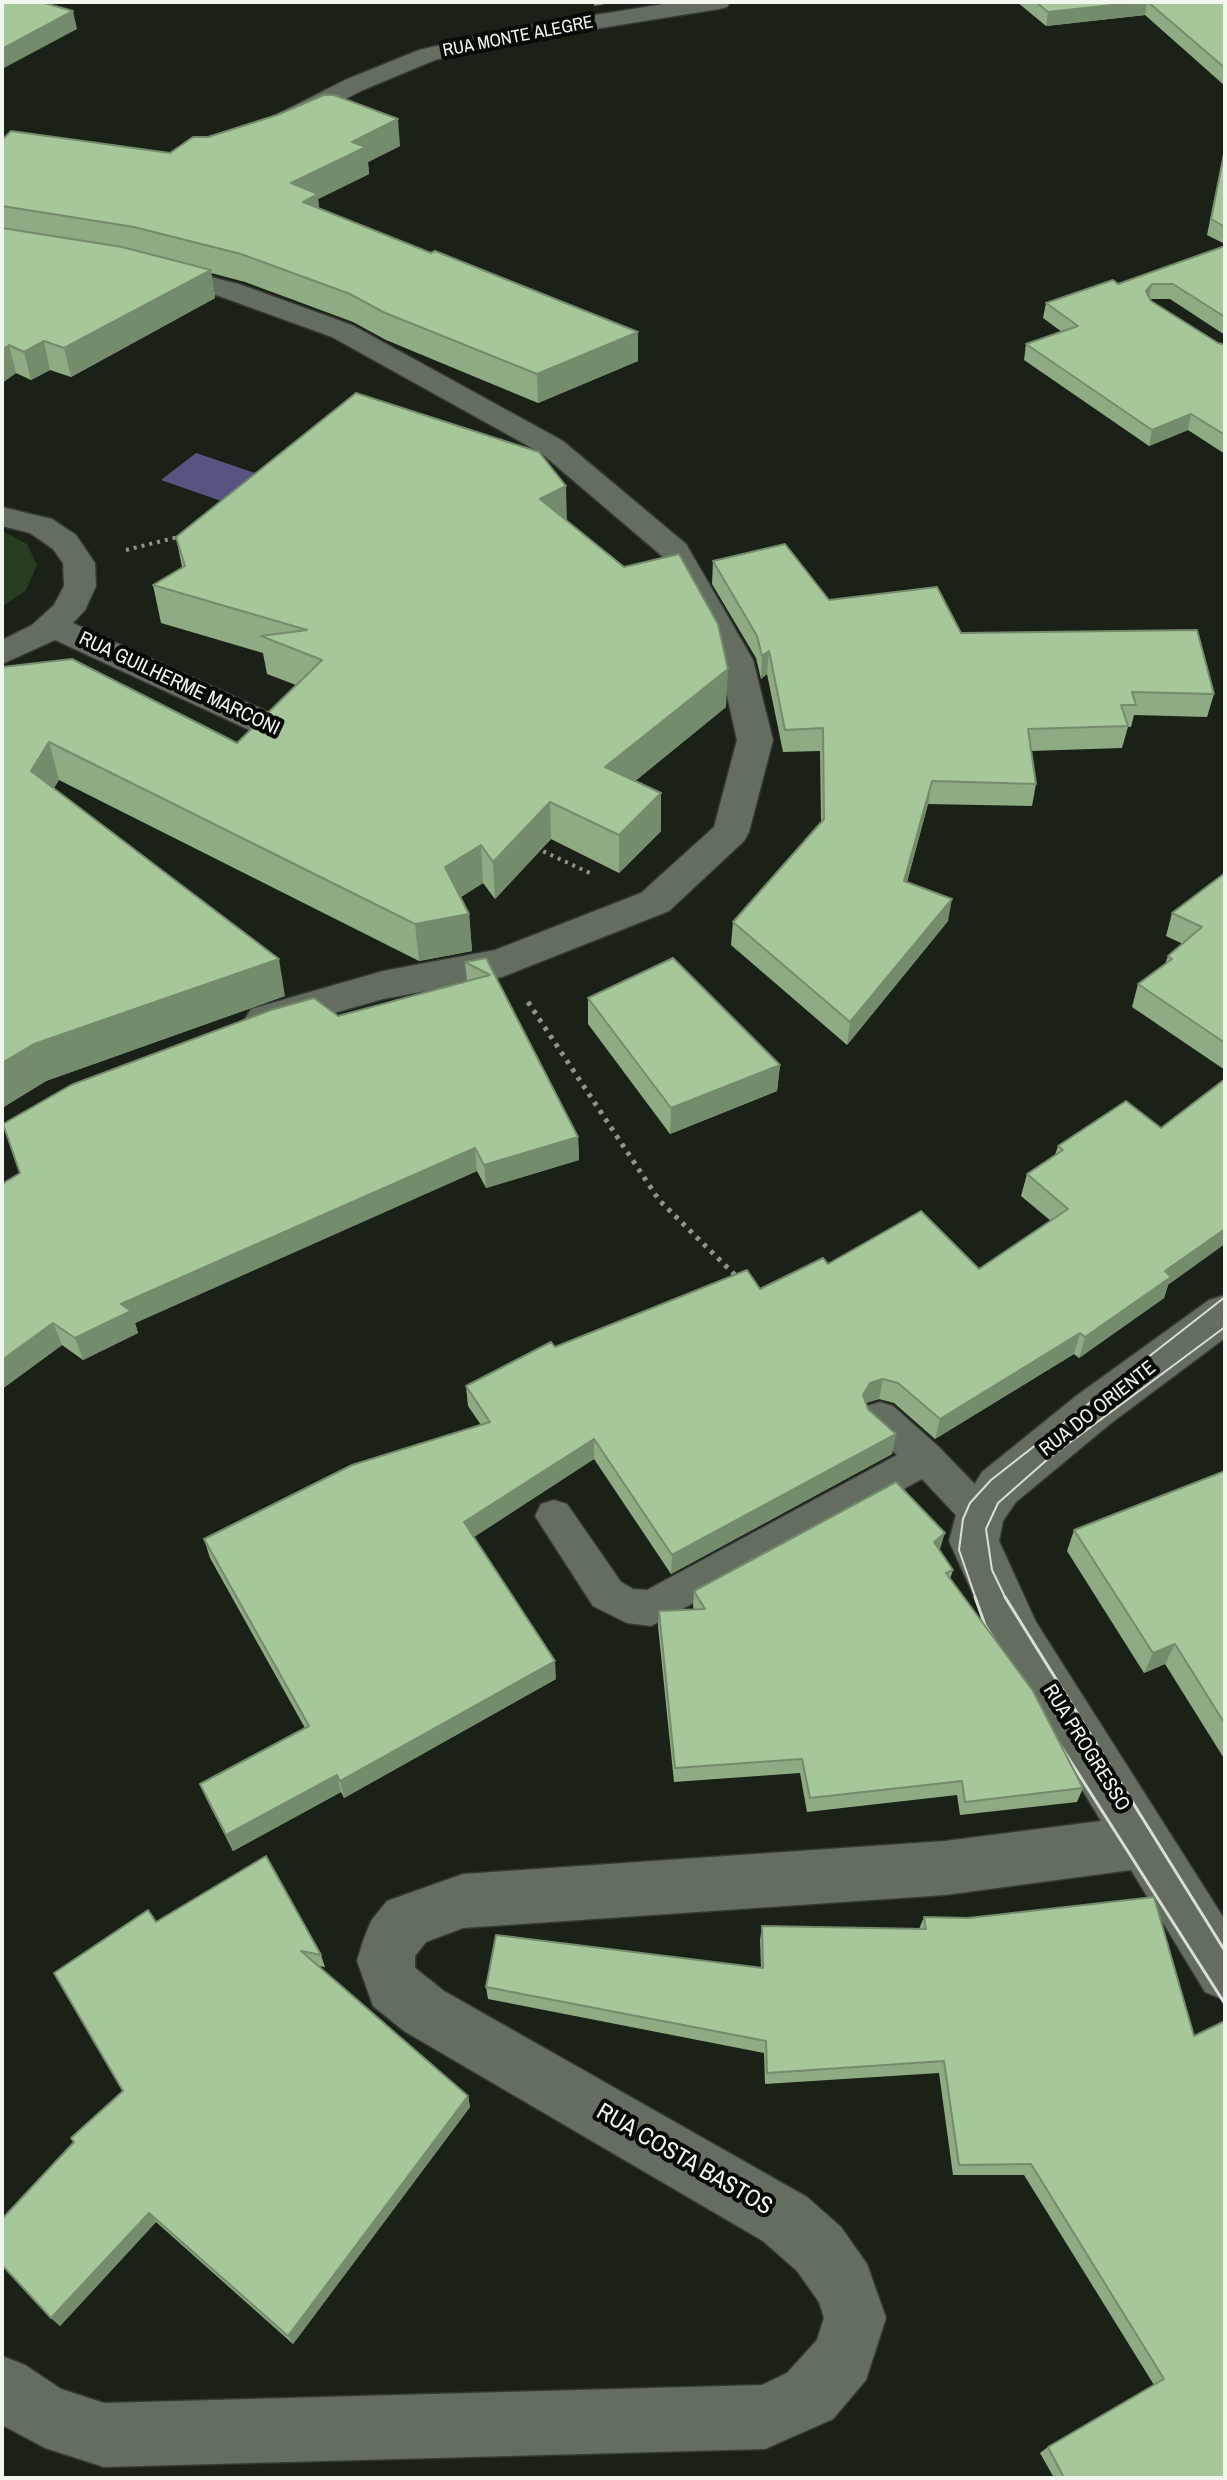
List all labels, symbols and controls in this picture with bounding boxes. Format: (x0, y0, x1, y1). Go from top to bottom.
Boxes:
street label: RUA MONTE ALEGRE (441, 12, 595, 62)
street label: RUA GUILHERME MARCONI (75, 627, 283, 741)
street label: RUA DO ORIENTE (1035, 1356, 1161, 1462)
street label: RUA PROGRESSO (1037, 1680, 1135, 1816)
street label: RUA COSTA BASTOS (591, 2098, 777, 2222)

